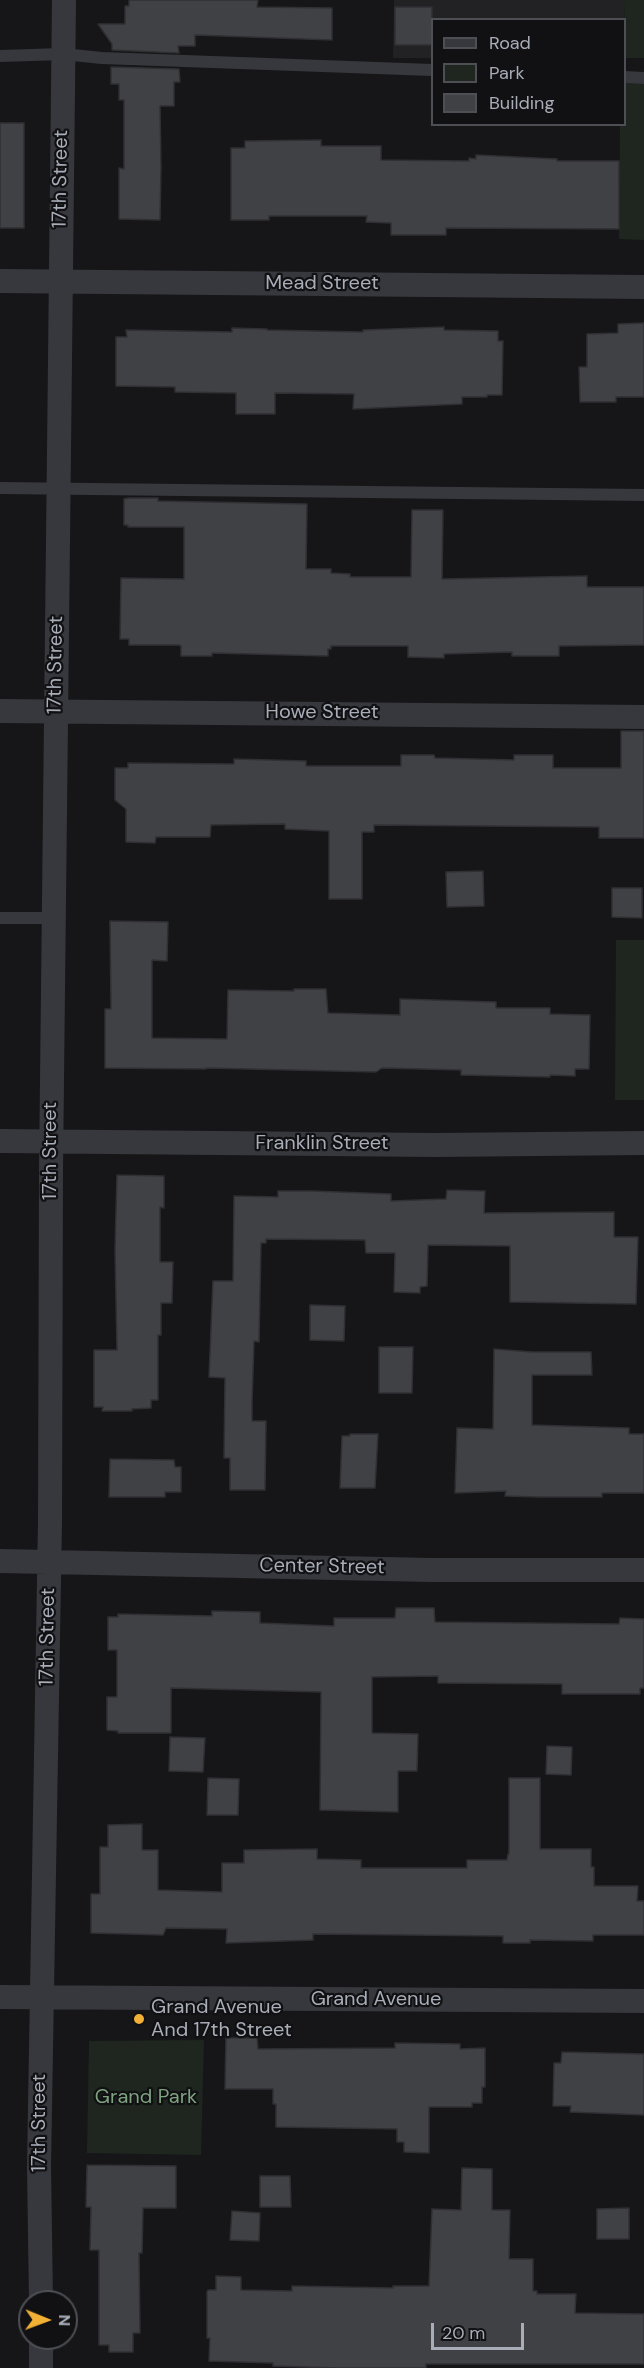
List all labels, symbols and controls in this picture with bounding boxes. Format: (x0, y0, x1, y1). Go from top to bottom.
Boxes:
legend (431, 18, 626, 126)
text: Road (489, 31, 531, 55)
text: Park (489, 61, 525, 85)
text: Building (489, 91, 554, 115)
street label: 17th Street (48, 130, 74, 228)
street label: Mead Street (265, 272, 379, 296)
street label: 17th Street (43, 616, 69, 714)
street label: Howe Street (265, 701, 379, 725)
street label: 17th Street (39, 1102, 63, 1200)
street label: Franklin Street (255, 1132, 389, 1156)
street label: Center Street (259, 1554, 385, 1580)
street label: 17th Street (35, 1588, 61, 1686)
street label: Grand Avenue (311, 1988, 441, 2012)
place label: Grand Avenue And 17th Street (151, 1996, 292, 2043)
marker: Grand Avenue And 17th Street (132, 2012, 146, 2026)
street label: 17th Street (28, 2074, 52, 2172)
park label: Grand Park (95, 2086, 197, 2110)
north arrow (18, 2290, 78, 2350)
scale bar (434, 2311, 527, 2349)
text: N (54, 2314, 75, 2326)
text: 20 m (442, 2321, 485, 2345)

